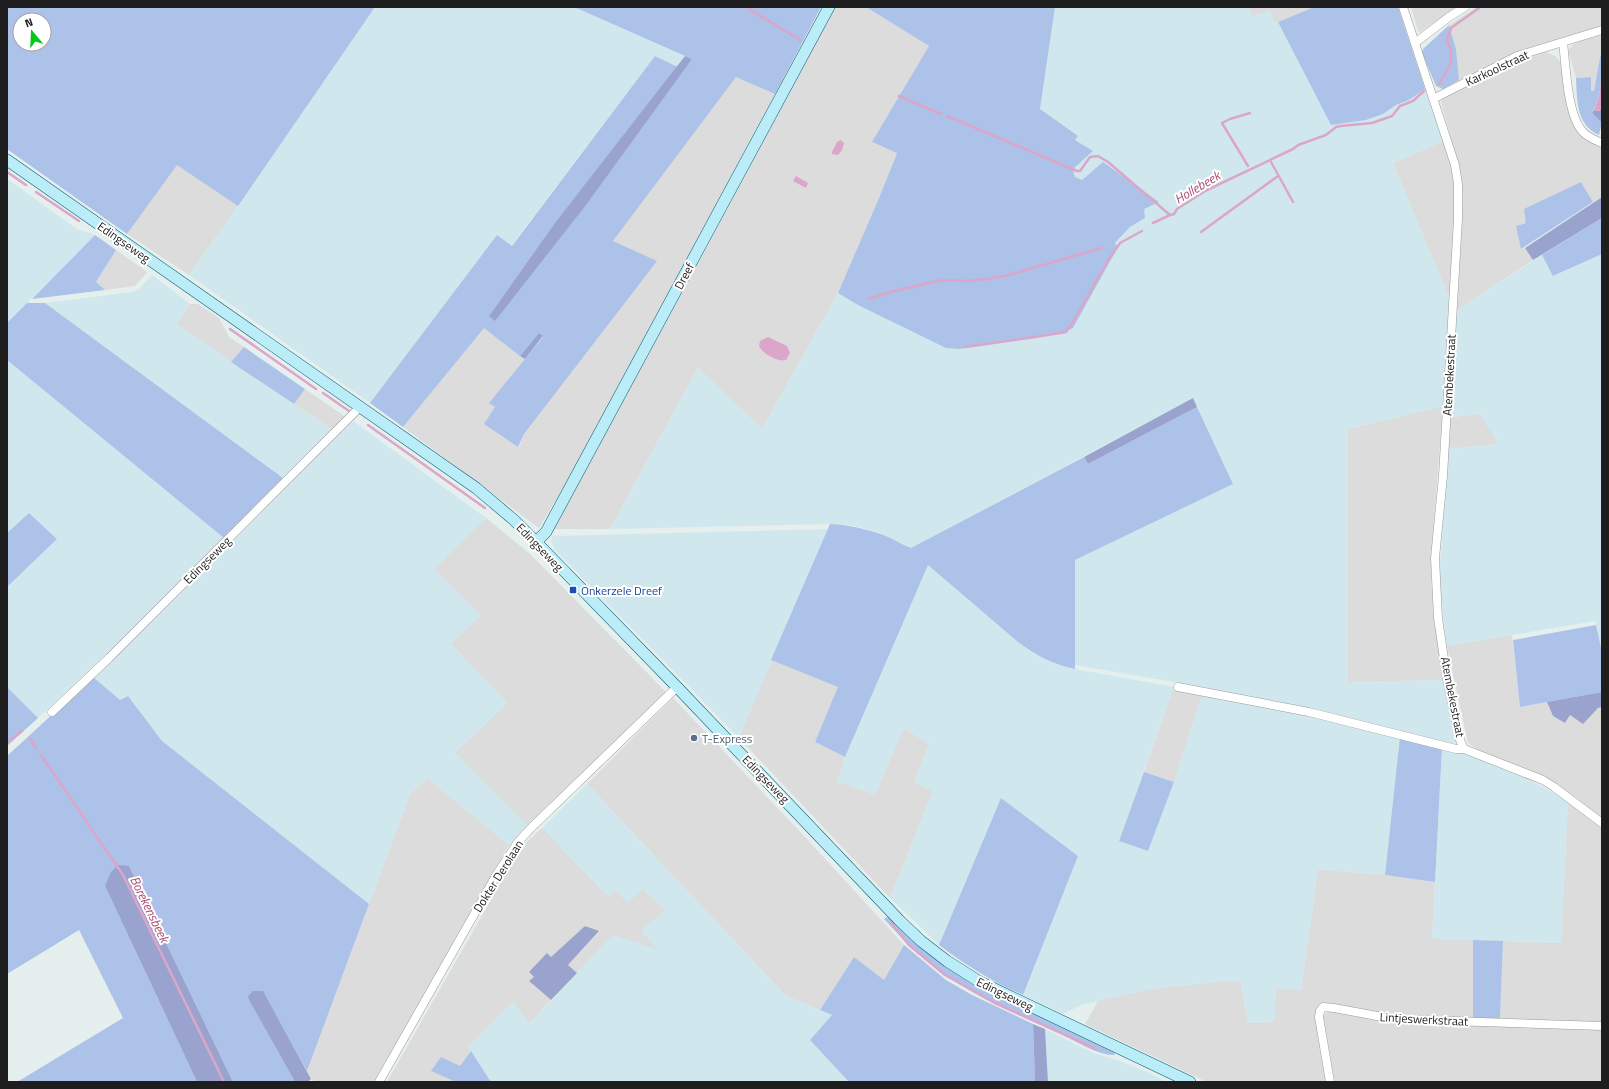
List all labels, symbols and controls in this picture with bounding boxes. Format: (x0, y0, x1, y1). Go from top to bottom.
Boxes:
north arrow (12, 12, 52, 52)
text: N (23, 14, 35, 31)
street label: Karkoolstraat (1462, 45, 1533, 91)
water label: Hollebeek (1170, 164, 1226, 209)
street label: Edingseweg (94, 217, 154, 267)
street label: Dreef (669, 259, 699, 293)
street label: Atembekestraat (1437, 333, 1461, 416)
street label: Edingseweg (512, 518, 568, 576)
street label: Edingseweg (179, 532, 235, 588)
place label: Onkerzele Dreef (581, 581, 662, 600)
marker: Onkerzele Dreef (568, 585, 578, 595)
street label: Atembekestraat (1436, 655, 1470, 740)
place label: T-Express (702, 729, 753, 748)
marker: T-Express (689, 733, 699, 743)
street label: Edingseweg (738, 750, 794, 808)
street label: Dokter Derolaan (468, 836, 528, 916)
water label: Borekensbeek (125, 872, 176, 948)
street label: Edingseweg (973, 972, 1037, 1016)
street label: Lintjeswerkstraat (1379, 1007, 1469, 1031)

